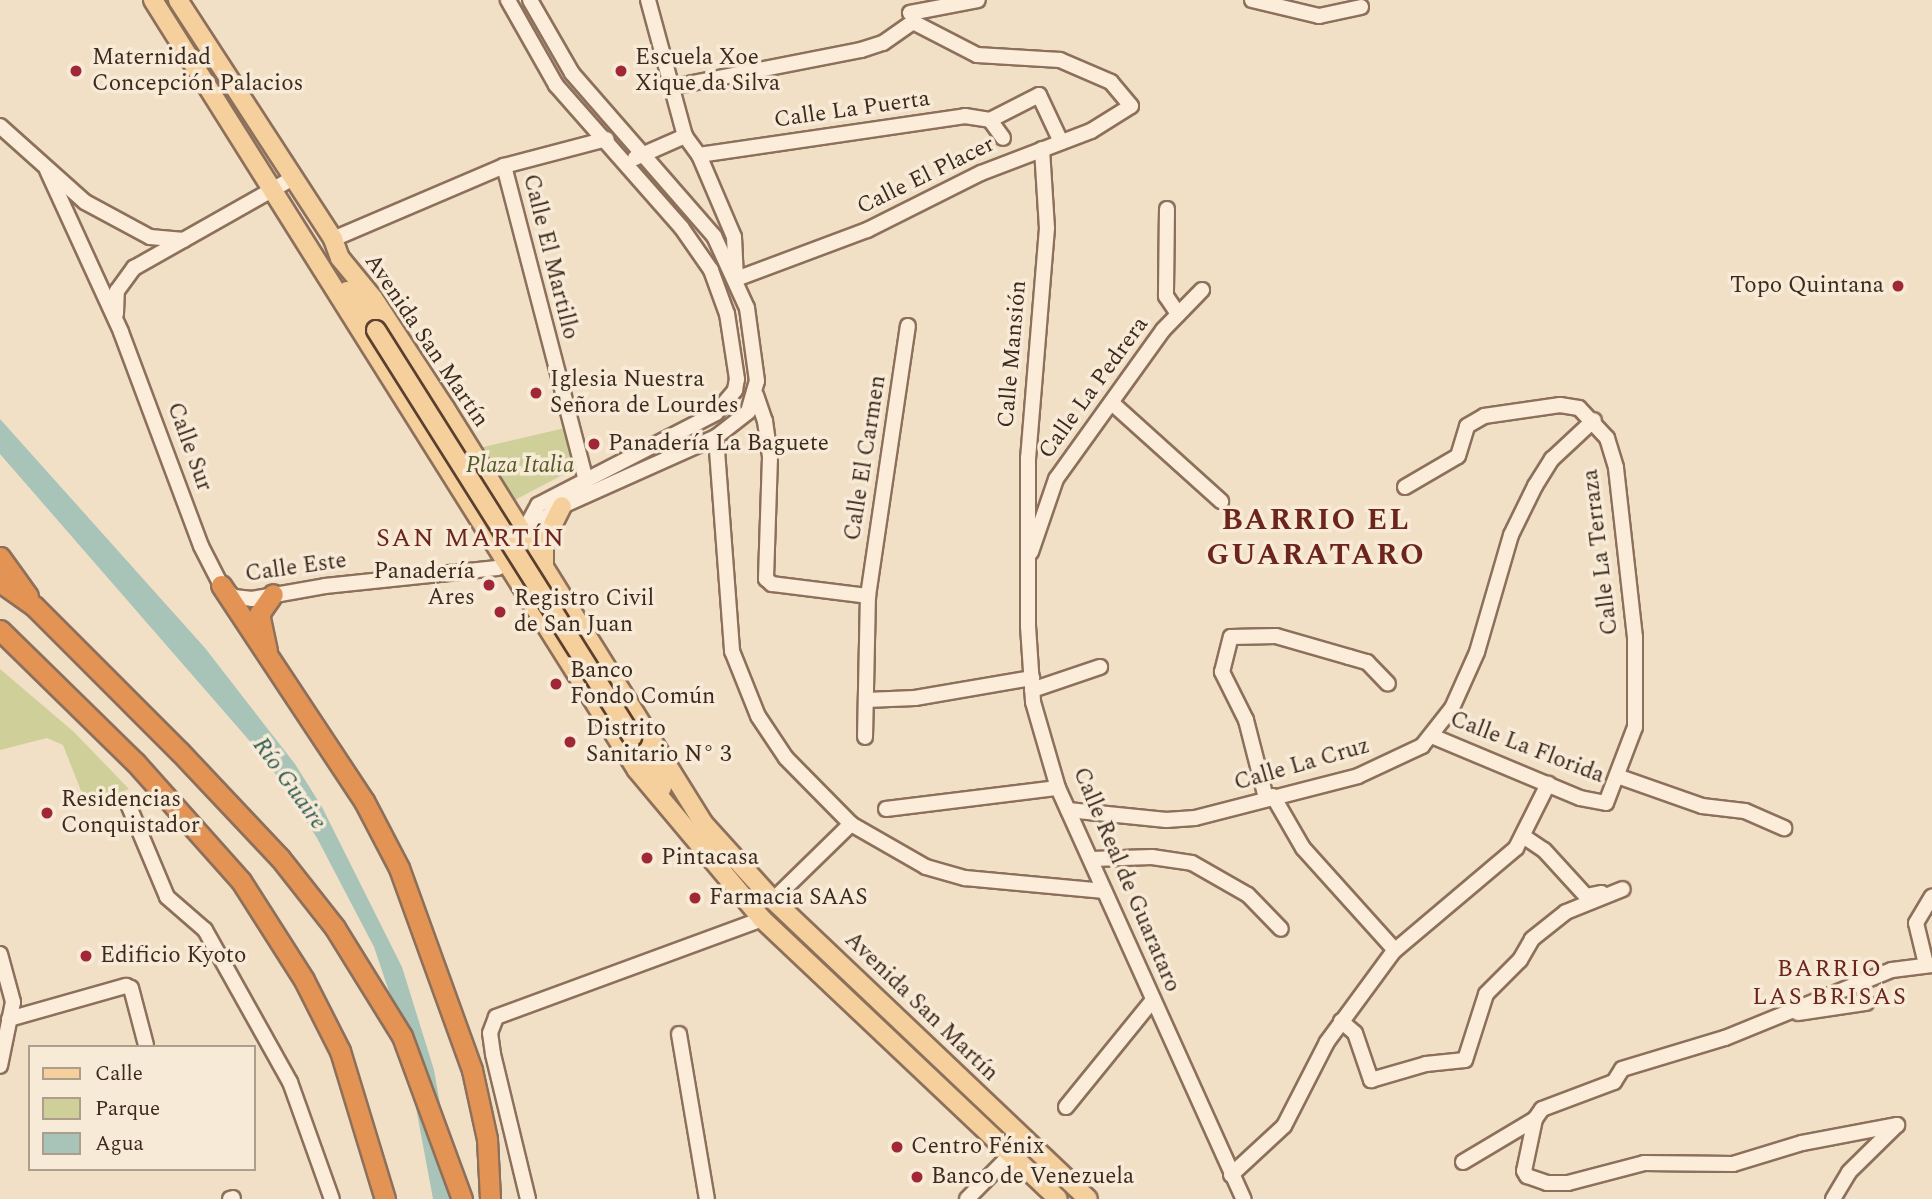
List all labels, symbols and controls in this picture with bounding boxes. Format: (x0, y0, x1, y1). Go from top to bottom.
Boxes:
place label: Maternidad Concepción Palacios (92, 44, 304, 98)
place label: Escuela Xoe Xique da Silva (635, 44, 780, 98)
marker: Maternidad Concepción Palacios (66, 61, 86, 81)
marker: Escuela Xoe Xique da Silva (613, 63, 629, 79)
street label: Calle La Puerta (772, 85, 932, 135)
street label: Calle El Placer (853, 131, 999, 221)
street label: Calle El Martillo (516, 171, 584, 343)
street label: Avenida San Martín (358, 249, 494, 433)
place label: Topo Quintana (1730, 272, 1884, 300)
marker: Topo Quintana (1890, 278, 1906, 294)
street label: Calle Mansión (993, 279, 1033, 429)
street label: Calle La Pedrera (1033, 312, 1155, 464)
place label: Iglesia Nuestra Señora de Lourdes (550, 366, 739, 420)
street label: Calle El Carmen (839, 373, 893, 543)
marker: Iglesia Nuestra Señora de Lourdes (528, 385, 544, 401)
street label: Calle Sur (160, 399, 218, 495)
place label: Panadería La Baguete (608, 430, 829, 458)
marker: Panadería La Baguete (586, 436, 602, 452)
park label: Plaza Italia (466, 452, 574, 480)
street label: Calle La Terraza (1577, 467, 1625, 637)
district label: BARRIO EL GUARATARO (1208, 502, 1424, 572)
district label: SAN MARTÍN (377, 523, 565, 555)
street label: Calle Este (243, 547, 349, 589)
place label: Panadería Ares (373, 558, 475, 612)
marker: Panadería Ares (481, 577, 497, 593)
place label: Registro Civil de San Juan (514, 585, 654, 639)
marker: Registro Civil de San Juan (492, 604, 508, 620)
place label: Banco Fondo Común (570, 657, 715, 711)
marker: Banco Fondo Común (548, 676, 564, 692)
street label: Calle La Florida (1446, 706, 1608, 790)
place label: Distrito Sanitario N° 3 (586, 715, 731, 769)
water label: Río Guaire (246, 732, 332, 836)
marker: Distrito Sanitario N° 3 (560, 732, 580, 752)
street label: Calle La Cruz (1231, 732, 1373, 798)
street label: Calle Real de Guarataro (1066, 763, 1186, 997)
place label: Residencias Conquistador (61, 786, 200, 840)
marker: Residencias Conquistador (39, 805, 55, 821)
place label: Pintacasa (661, 844, 759, 872)
marker: Pintacasa (639, 850, 655, 866)
place label: Farmacia SAAS (709, 884, 867, 912)
marker: Farmacia SAAS (687, 890, 703, 906)
street label: Avenida San Martín (838, 927, 1004, 1087)
place label: Edificio Kyoto (100, 942, 246, 970)
marker: Edificio Kyoto (78, 948, 94, 964)
district label: BARRIO LAS BRISAS (1753, 956, 1907, 1012)
legend (28, 1045, 256, 1171)
text: Calle (95, 1058, 143, 1090)
text: Parque (95, 1093, 160, 1125)
text: Agua (95, 1128, 144, 1160)
place label: Centro Fénix (911, 1133, 1044, 1161)
marker: Centro Fénix (889, 1139, 905, 1155)
place label: Banco de Venezuela (931, 1163, 1134, 1191)
marker: Banco de Venezuela (909, 1169, 925, 1185)

